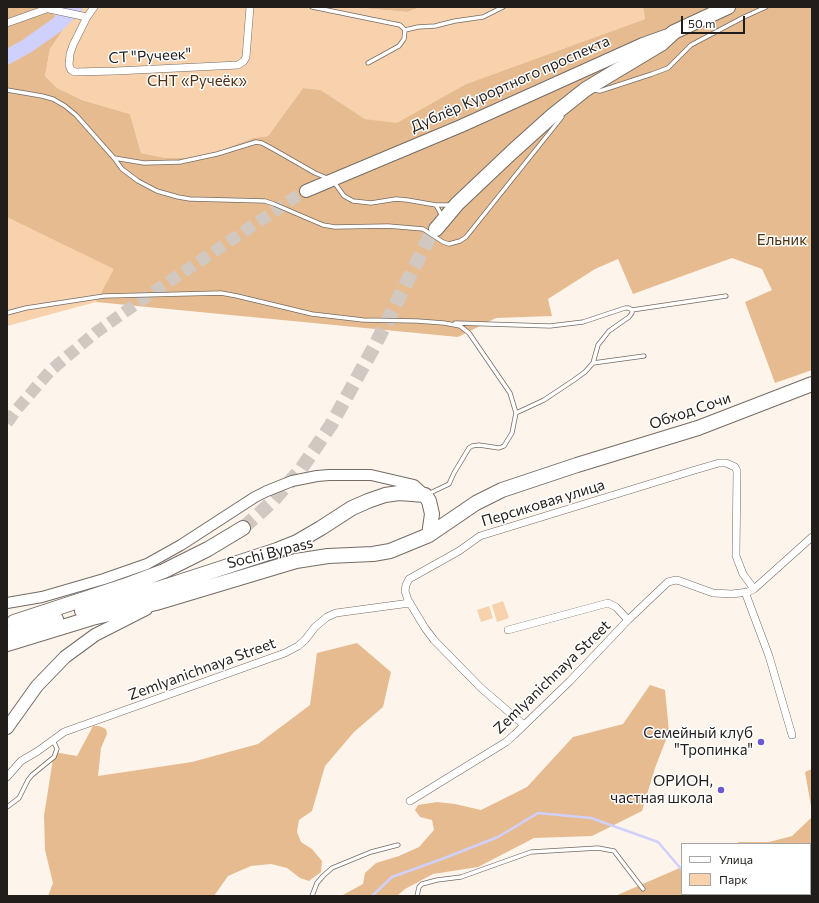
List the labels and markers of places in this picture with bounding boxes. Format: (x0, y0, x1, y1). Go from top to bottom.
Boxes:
place label: Семейный клуб "Тропинка" (643, 724, 753, 759)
marker: Семейный клуб "Тропинка" (756, 737, 766, 747)
place label: ОРИОН, частная школа (610, 772, 713, 807)
marker: ОРИОН, частная школа (716, 785, 726, 795)

